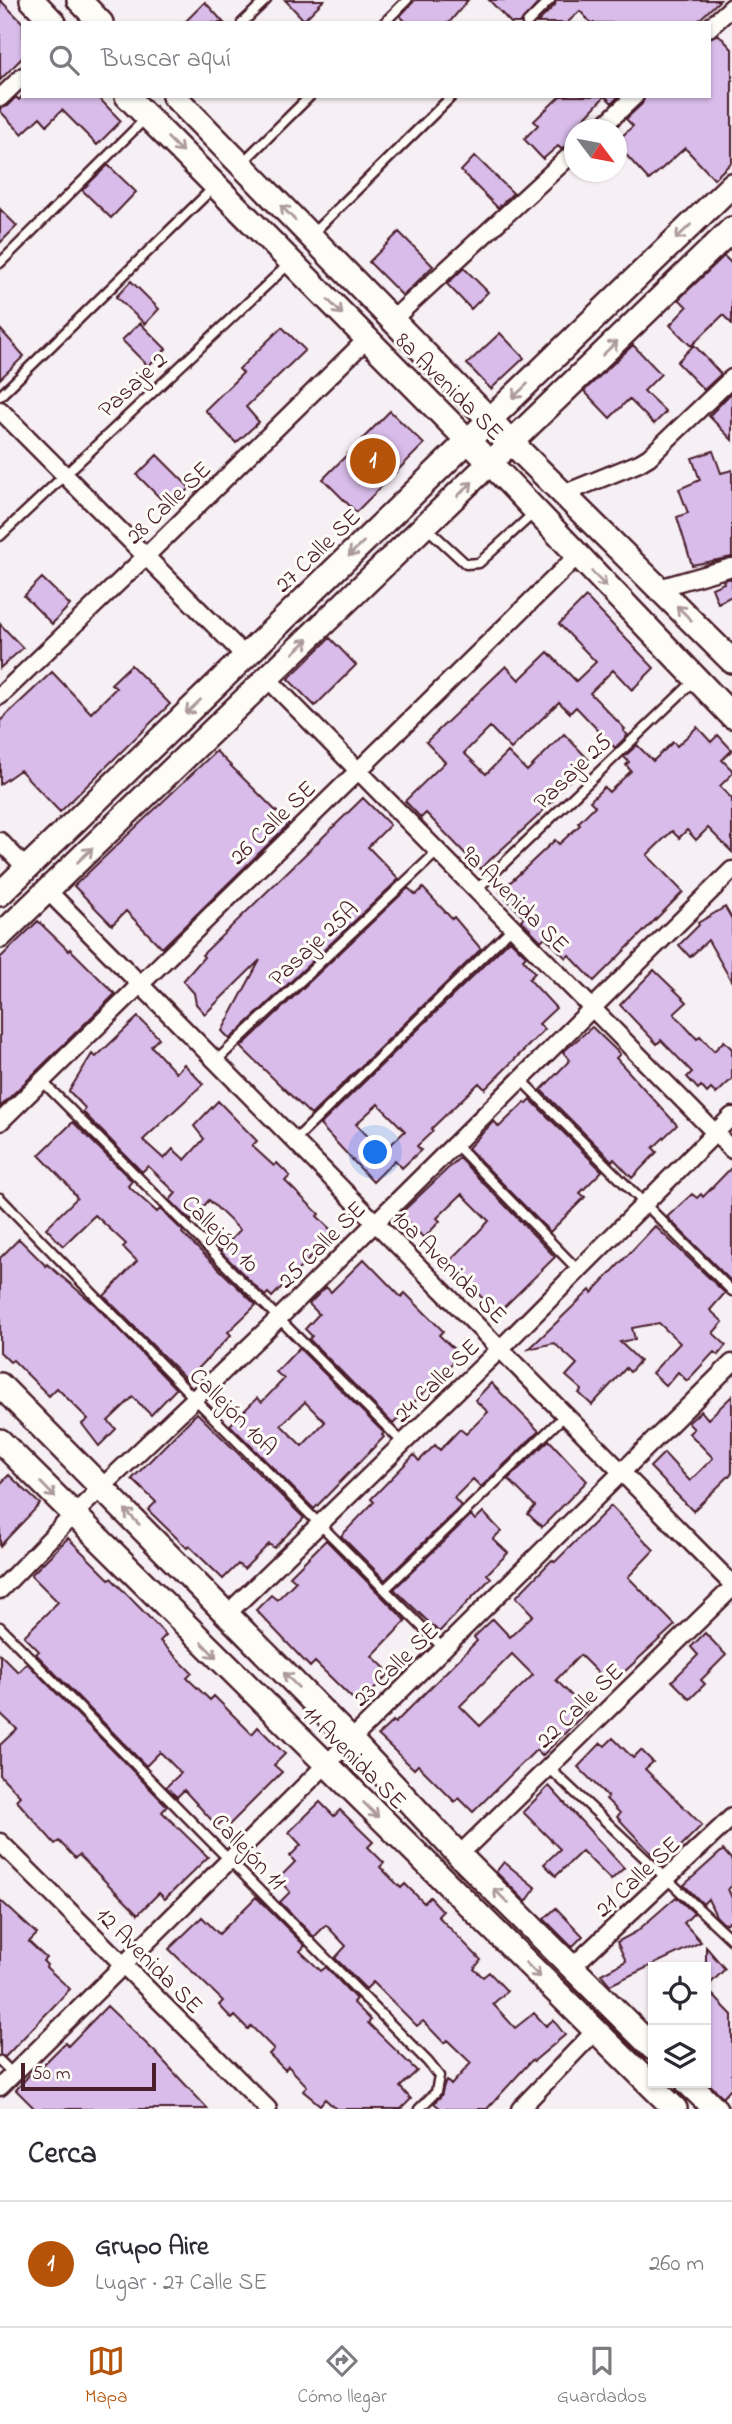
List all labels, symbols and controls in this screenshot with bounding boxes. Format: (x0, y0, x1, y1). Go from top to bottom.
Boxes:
search box (21, 21, 711, 98)
icon: search (45, 41, 83, 79)
text: Buscar aquí (101, 41, 231, 79)
north arrow (564, 119, 627, 182)
one-way arrow (167, 136, 184, 153)
one-way arrow (279, 205, 296, 222)
one-way arrow (675, 224, 692, 241)
one-way arrow (326, 298, 343, 315)
street label: 8a Avenida SE (386, 325, 511, 450)
one-way arrow (601, 340, 618, 357)
street label: Pasaje 2 (91, 344, 176, 427)
one-way arrow (511, 382, 528, 399)
pin: 1 (350, 435, 396, 487)
street label: 28 Calle SE (119, 454, 221, 554)
one-way arrow (456, 480, 473, 497)
street label: 27 Calle SE (267, 501, 370, 602)
one-way arrow (348, 540, 365, 557)
one-way arrow (590, 570, 607, 587)
one-way arrow (675, 604, 692, 621)
one-way arrow (293, 638, 310, 655)
one-way arrow (185, 699, 202, 716)
street label: Pasaje 25 (526, 726, 621, 819)
street label: 26 Calle SE (222, 773, 325, 874)
street label: 9a Avenida SE (452, 839, 576, 963)
one-way arrow (76, 847, 93, 864)
street label: Pasaje 25A (262, 894, 368, 996)
your location (358, 1135, 392, 1169)
street label: Callejón 10 (172, 1188, 266, 1282)
street label: 25 Calle SE (271, 1194, 375, 1298)
street label: 10a Avenida SE (382, 1202, 514, 1334)
street label: 24 Calle SE (386, 1331, 489, 1432)
street label: Callejón 10A (180, 1360, 285, 1465)
one-way arrow (39, 1481, 56, 1498)
one-way arrow (124, 1509, 141, 1526)
street label: 23 Calle SE (345, 1615, 448, 1716)
one-way arrow (201, 1641, 218, 1658)
street label: 22 Calle SE (529, 1656, 633, 1758)
one-way arrow (283, 1671, 300, 1688)
street label: 11 Avenida SE (293, 1699, 413, 1819)
one-way arrow (362, 1801, 379, 1818)
street label: Callejón 11 (202, 1806, 293, 1899)
street label: 21 Calle SE (588, 1829, 690, 1927)
one-way arrow (492, 1888, 509, 1905)
street label: 12 Avenida SE (86, 1900, 210, 2024)
one-way arrow (524, 1961, 541, 1978)
map controls (648, 1962, 711, 2088)
button: locate (648, 1962, 711, 2025)
button: layers (648, 2025, 711, 2088)
scale bar (21, 2060, 156, 2092)
text: 50 m (32, 2061, 71, 2088)
text: Cerca (28, 2133, 97, 2177)
text: Grupo Aire (95, 2229, 209, 2267)
text: 1 (47, 2248, 55, 2281)
text: 260 m (649, 2248, 704, 2281)
text: Lugar · 27 Calle SE (95, 2267, 267, 2300)
tab: Mapa (85, 2342, 127, 2411)
tab: Cómo llegar (298, 2342, 387, 2411)
tab: Guardados (557, 2342, 647, 2411)

